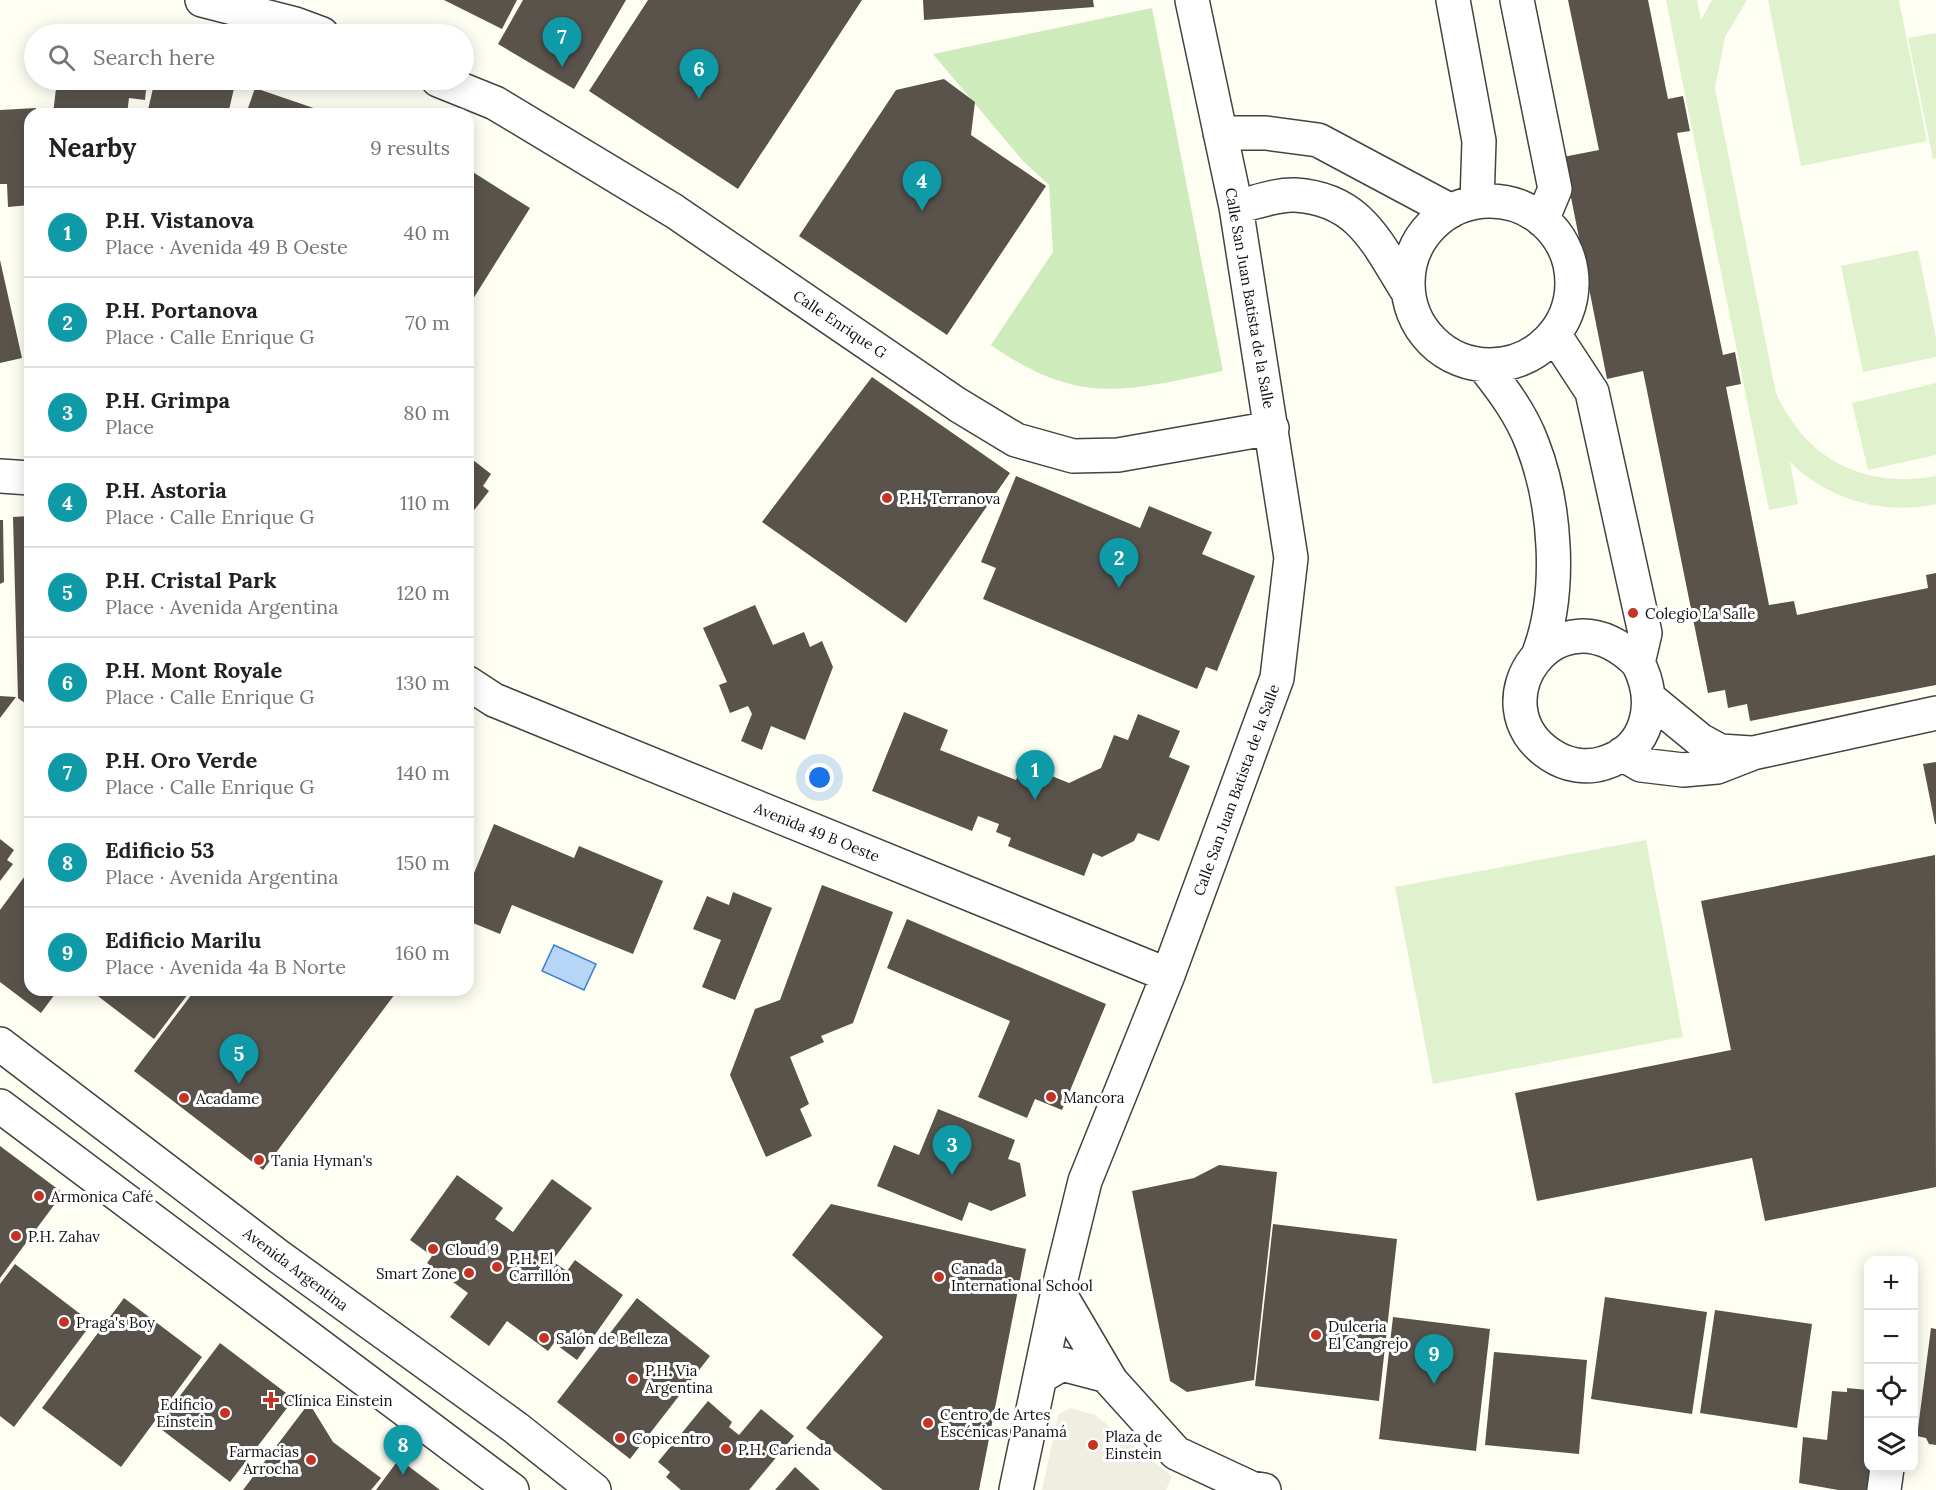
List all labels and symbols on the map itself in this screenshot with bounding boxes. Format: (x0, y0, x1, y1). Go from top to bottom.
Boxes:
pin: 7 (542, 17, 582, 67)
pin: 6 (680, 50, 718, 99)
pin: 4 (902, 162, 942, 211)
street label: Calle San Juan Batista de la Salle (1221, 186, 1279, 410)
street label: Calle Enrique G (790, 286, 891, 363)
place label: P.H. Terranova (899, 489, 1001, 508)
marker: P.H. Terranova (880, 491, 894, 505)
pin: 2 (1100, 538, 1138, 588)
place label: Colegio La Salle (1645, 604, 1755, 623)
marker: Colegio La Salle (1626, 606, 1640, 620)
street label: Calle San Juan Batista de la Salle (1189, 682, 1283, 898)
pin: 1 (1016, 750, 1054, 800)
your location (805, 763, 834, 792)
street label: Avenida 49 B Oeste (751, 798, 882, 866)
pin: 5 (220, 1034, 258, 1084)
place label: Mancora (1063, 1088, 1125, 1107)
place label: Acadame (195, 1089, 259, 1108)
marker: Mancora (1044, 1090, 1058, 1104)
marker: Acadame (177, 1091, 191, 1105)
pin: 3 (932, 1126, 972, 1175)
place label: Tania Hyman's (271, 1151, 373, 1170)
marker: Tania Hyman's (252, 1153, 266, 1167)
place label: Armonica Café (50, 1187, 153, 1206)
marker: Armonica Café (32, 1189, 46, 1203)
street label: Avenida Argentina (239, 1223, 353, 1315)
place label: P.H. Zahav (28, 1227, 100, 1246)
marker: P.H. Zahav (9, 1229, 23, 1243)
place label: Cloud 9 (445, 1240, 499, 1259)
marker: Cloud 9 (426, 1242, 440, 1256)
place label: P.H. El Carrillón (509, 1249, 570, 1285)
place label: Canada International School (951, 1259, 1093, 1295)
marker: P.H. El Carrillón (490, 1260, 504, 1274)
place label: Smart Zone (376, 1264, 457, 1283)
marker: Smart Zone (462, 1266, 476, 1280)
marker: Canada International School (932, 1270, 946, 1284)
place label: Praga's Boy (76, 1313, 155, 1332)
marker: Praga's Boy (57, 1315, 71, 1329)
place label: Dulceria El Cangrejo (1328, 1317, 1408, 1353)
marker: Dulceria El Cangrejo (1309, 1328, 1323, 1342)
place label: Salón de Belleza (556, 1329, 669, 1348)
marker: Salón de Belleza (537, 1331, 551, 1345)
pin: 9 (1414, 1334, 1454, 1384)
place label: P.H. Via Argentina (644, 1361, 713, 1397)
marker: P.H. Via Argentina (626, 1372, 640, 1386)
marker: Clínica Einstein (262, 1391, 280, 1409)
place label: Clínica Einstein (284, 1391, 393, 1410)
place label: Edificio Einstein (156, 1395, 213, 1431)
place label: Centro de Artes Escénicas Panamá (940, 1405, 1067, 1441)
marker: Edificio Einstein (218, 1406, 232, 1420)
marker: Centro de Artes Escénicas Panamá (921, 1416, 935, 1430)
pin: 8 (384, 1426, 422, 1475)
place label: Plaza de Einstein (1105, 1427, 1162, 1463)
place label: Copicentro (632, 1429, 711, 1448)
marker: Copicentro (613, 1431, 627, 1445)
marker: Plaza de Einstein (1086, 1438, 1100, 1452)
place label: P.H. Carienda (738, 1440, 832, 1459)
place label: Farmacias Arrocha (229, 1442, 299, 1478)
marker: P.H. Carienda (719, 1442, 733, 1456)
marker: Farmacias Arrocha (304, 1453, 318, 1467)

